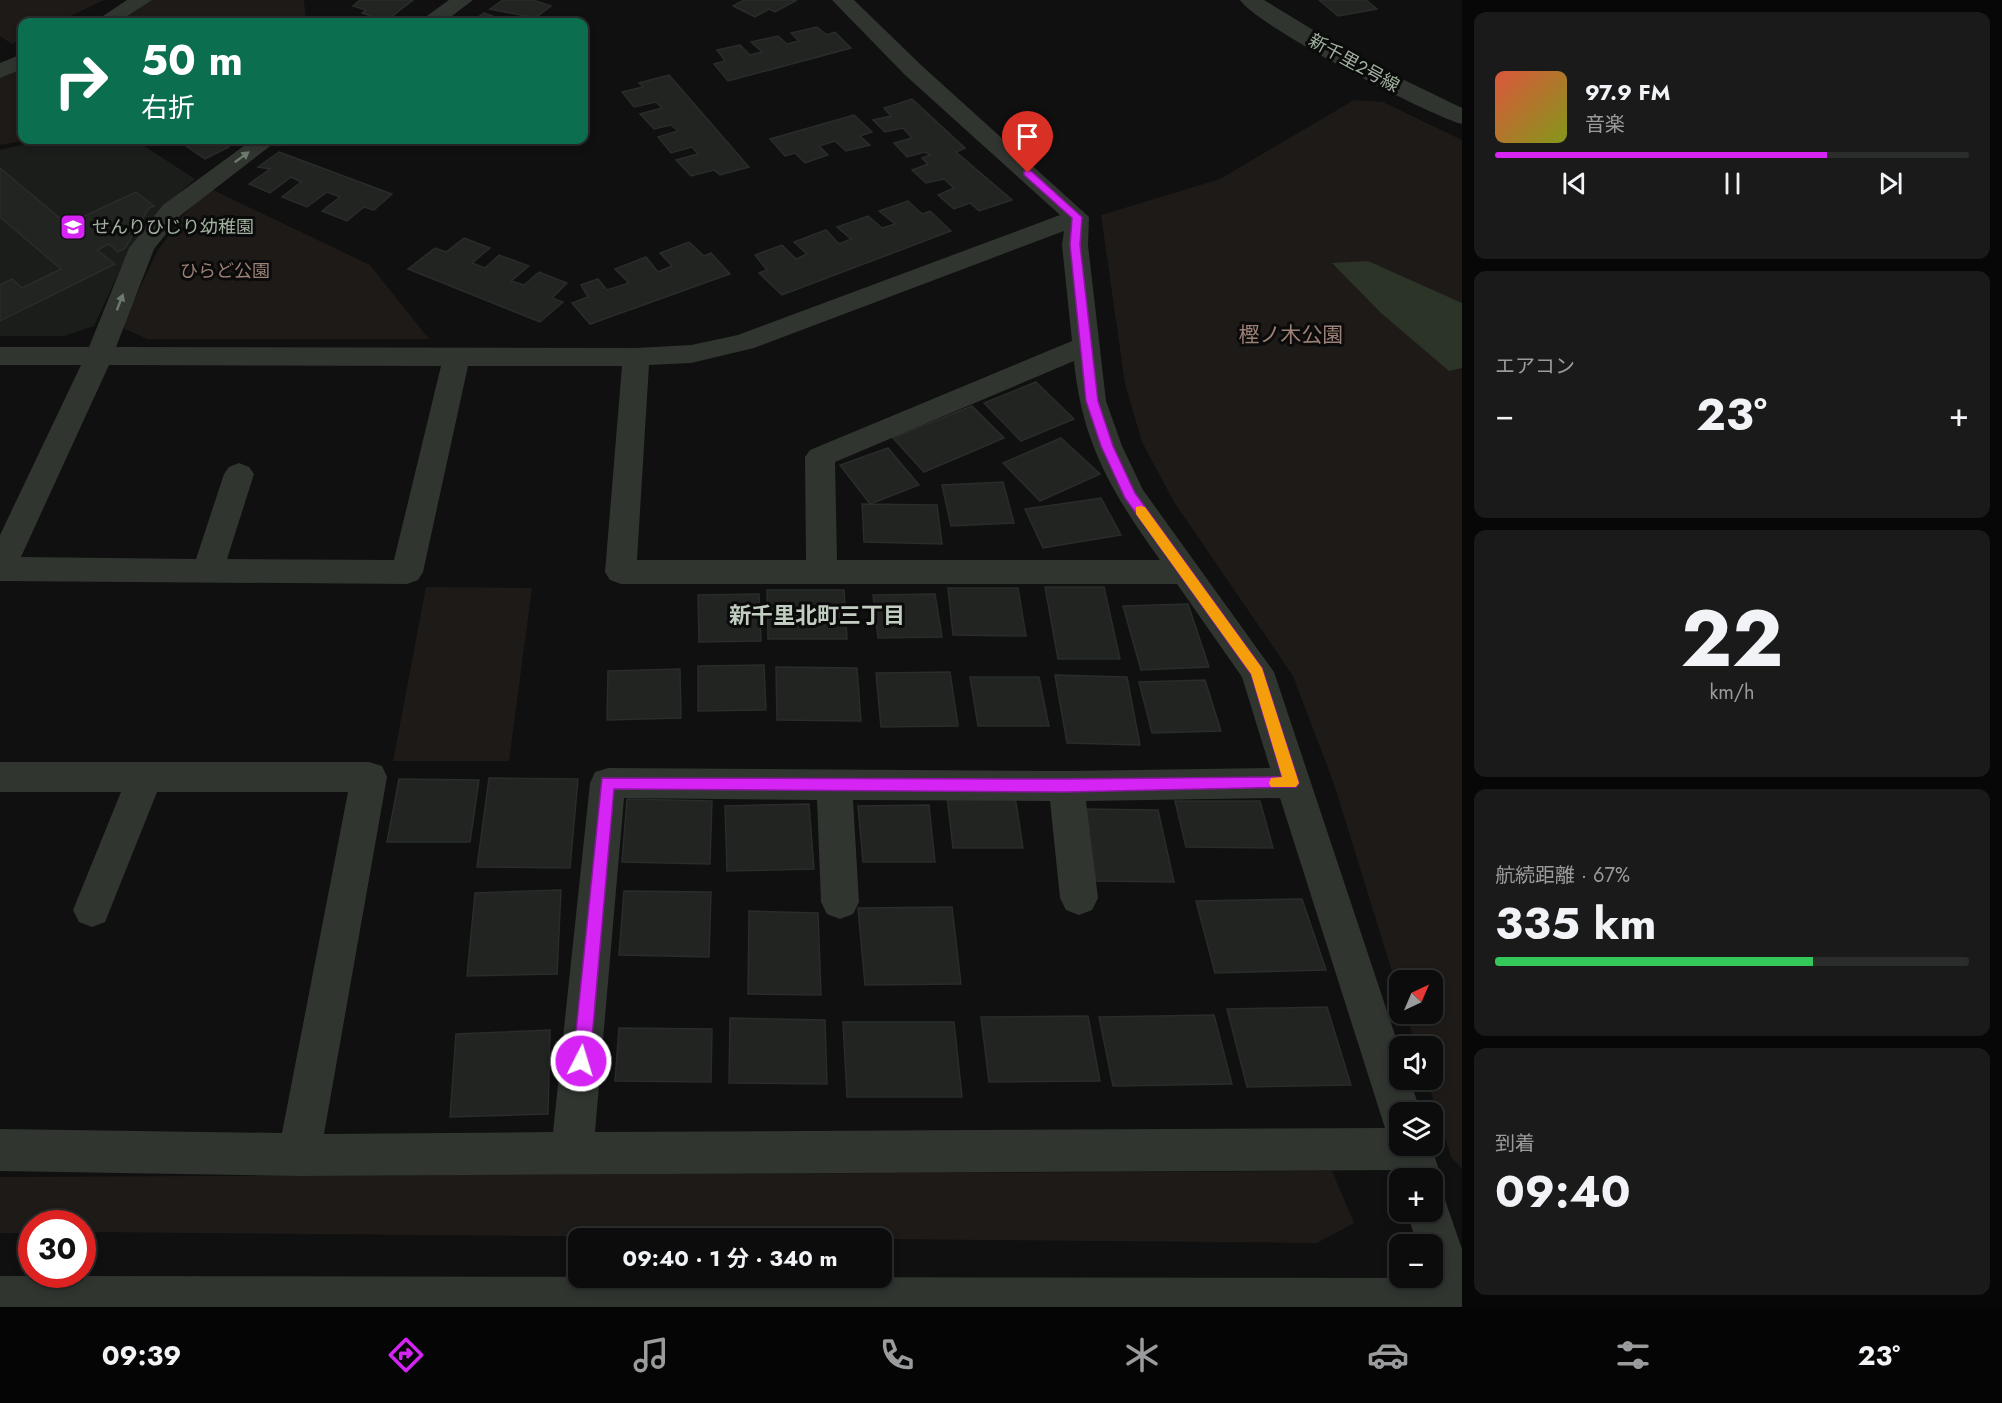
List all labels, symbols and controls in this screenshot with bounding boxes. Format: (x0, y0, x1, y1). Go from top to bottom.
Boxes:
street label: 新千里2号線 (1304, 27, 1404, 99)
text: 50 m (141, 30, 243, 91)
icon: right (42, 42, 120, 120)
text: 97.9 FM (1585, 76, 1670, 108)
text: 右折 (141, 88, 195, 127)
text: 音楽 (1585, 110, 1625, 139)
pin (1002, 111, 1053, 173)
icon: arrive (1011, 120, 1044, 153)
one-way arrow (233, 151, 249, 163)
icon: previous (1558, 167, 1591, 200)
icon: pause (1716, 167, 1749, 200)
icon: next (1874, 167, 1907, 200)
school or university icon: せんりひじり幼稚園 (58, 212, 88, 242)
place label: せんりひじり幼稚園 (92, 214, 254, 240)
park label: ひらど公園 (180, 258, 270, 284)
one-way arrow (115, 293, 125, 311)
park label: 樫ノ木公園 (1239, 320, 1344, 350)
text: エアコン (1495, 352, 1575, 381)
text: 23° (1696, 382, 1767, 447)
text: − (1495, 391, 1514, 438)
text: + (1949, 391, 1969, 438)
text: 22 (1681, 583, 1783, 695)
district label: 新千里北町三丁目 (729, 599, 905, 631)
text: km/h (1709, 678, 1755, 707)
text: 航続距離 · 67% (1495, 861, 1630, 890)
text: 335 km (1495, 891, 1656, 956)
north arrow (1389, 970, 1443, 1024)
map controls (1389, 970, 1443, 1288)
position arrow (549, 1029, 613, 1093)
button: sound (1389, 1036, 1443, 1090)
button: layers (1389, 1102, 1443, 1156)
text: 到着 (1495, 1129, 1535, 1158)
text: 09:40 (1495, 1159, 1631, 1224)
button: + (1389, 1168, 1443, 1222)
speed limit sign: 30 (18, 1210, 96, 1288)
button: − (1389, 1234, 1443, 1288)
text: 09:40 · 1 分 · 340 m (623, 1242, 837, 1274)
icon: directions (385, 1334, 427, 1376)
icon: music (630, 1334, 672, 1376)
icon: phone (876, 1334, 918, 1376)
icon: climate (1121, 1334, 1163, 1376)
icon: car (1367, 1334, 1409, 1376)
icon: filters (1612, 1334, 1654, 1376)
text: 09:39 (102, 1336, 181, 1375)
text: 23° (1858, 1336, 1900, 1375)

